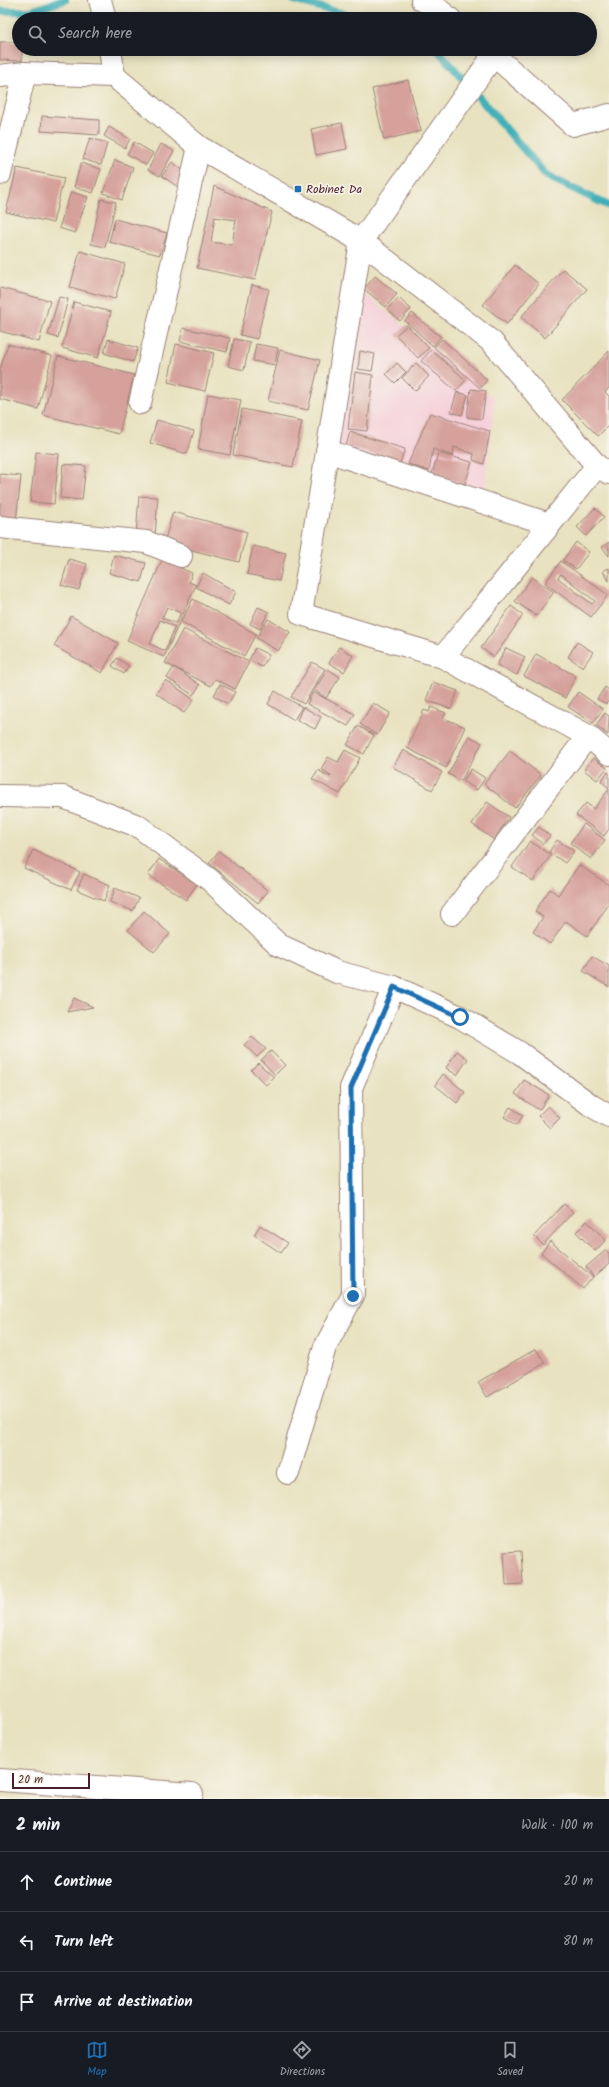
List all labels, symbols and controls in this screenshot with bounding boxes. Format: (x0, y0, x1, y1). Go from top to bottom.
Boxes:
search box (12, 12, 597, 56)
text: Search here (58, 22, 132, 46)
icon: search (26, 23, 48, 45)
place label: Robinet Da (306, 180, 363, 199)
marker: Robinet Da (293, 184, 303, 194)
route start (451, 1008, 469, 1026)
route end (344, 1287, 362, 1305)
scale bar (12, 1771, 90, 1790)
text: 20 m (18, 1771, 43, 1789)
text: 2 min (16, 1812, 60, 1839)
text: Walk · 100 m (521, 1815, 593, 1836)
text: Continue (54, 1870, 112, 1894)
icon: ahead (16, 1871, 38, 1893)
text: 20 m (563, 1871, 593, 1892)
text: Turn left (54, 1930, 114, 1954)
icon: left (16, 1931, 38, 1953)
text: 80 m (563, 1931, 593, 1952)
text: Arrive at destination (54, 1990, 193, 2014)
icon: arrive (16, 1991, 38, 2013)
tab: Map (86, 2039, 108, 2081)
tab: Directions (280, 2039, 325, 2081)
tab: Saved (497, 2039, 523, 2081)

